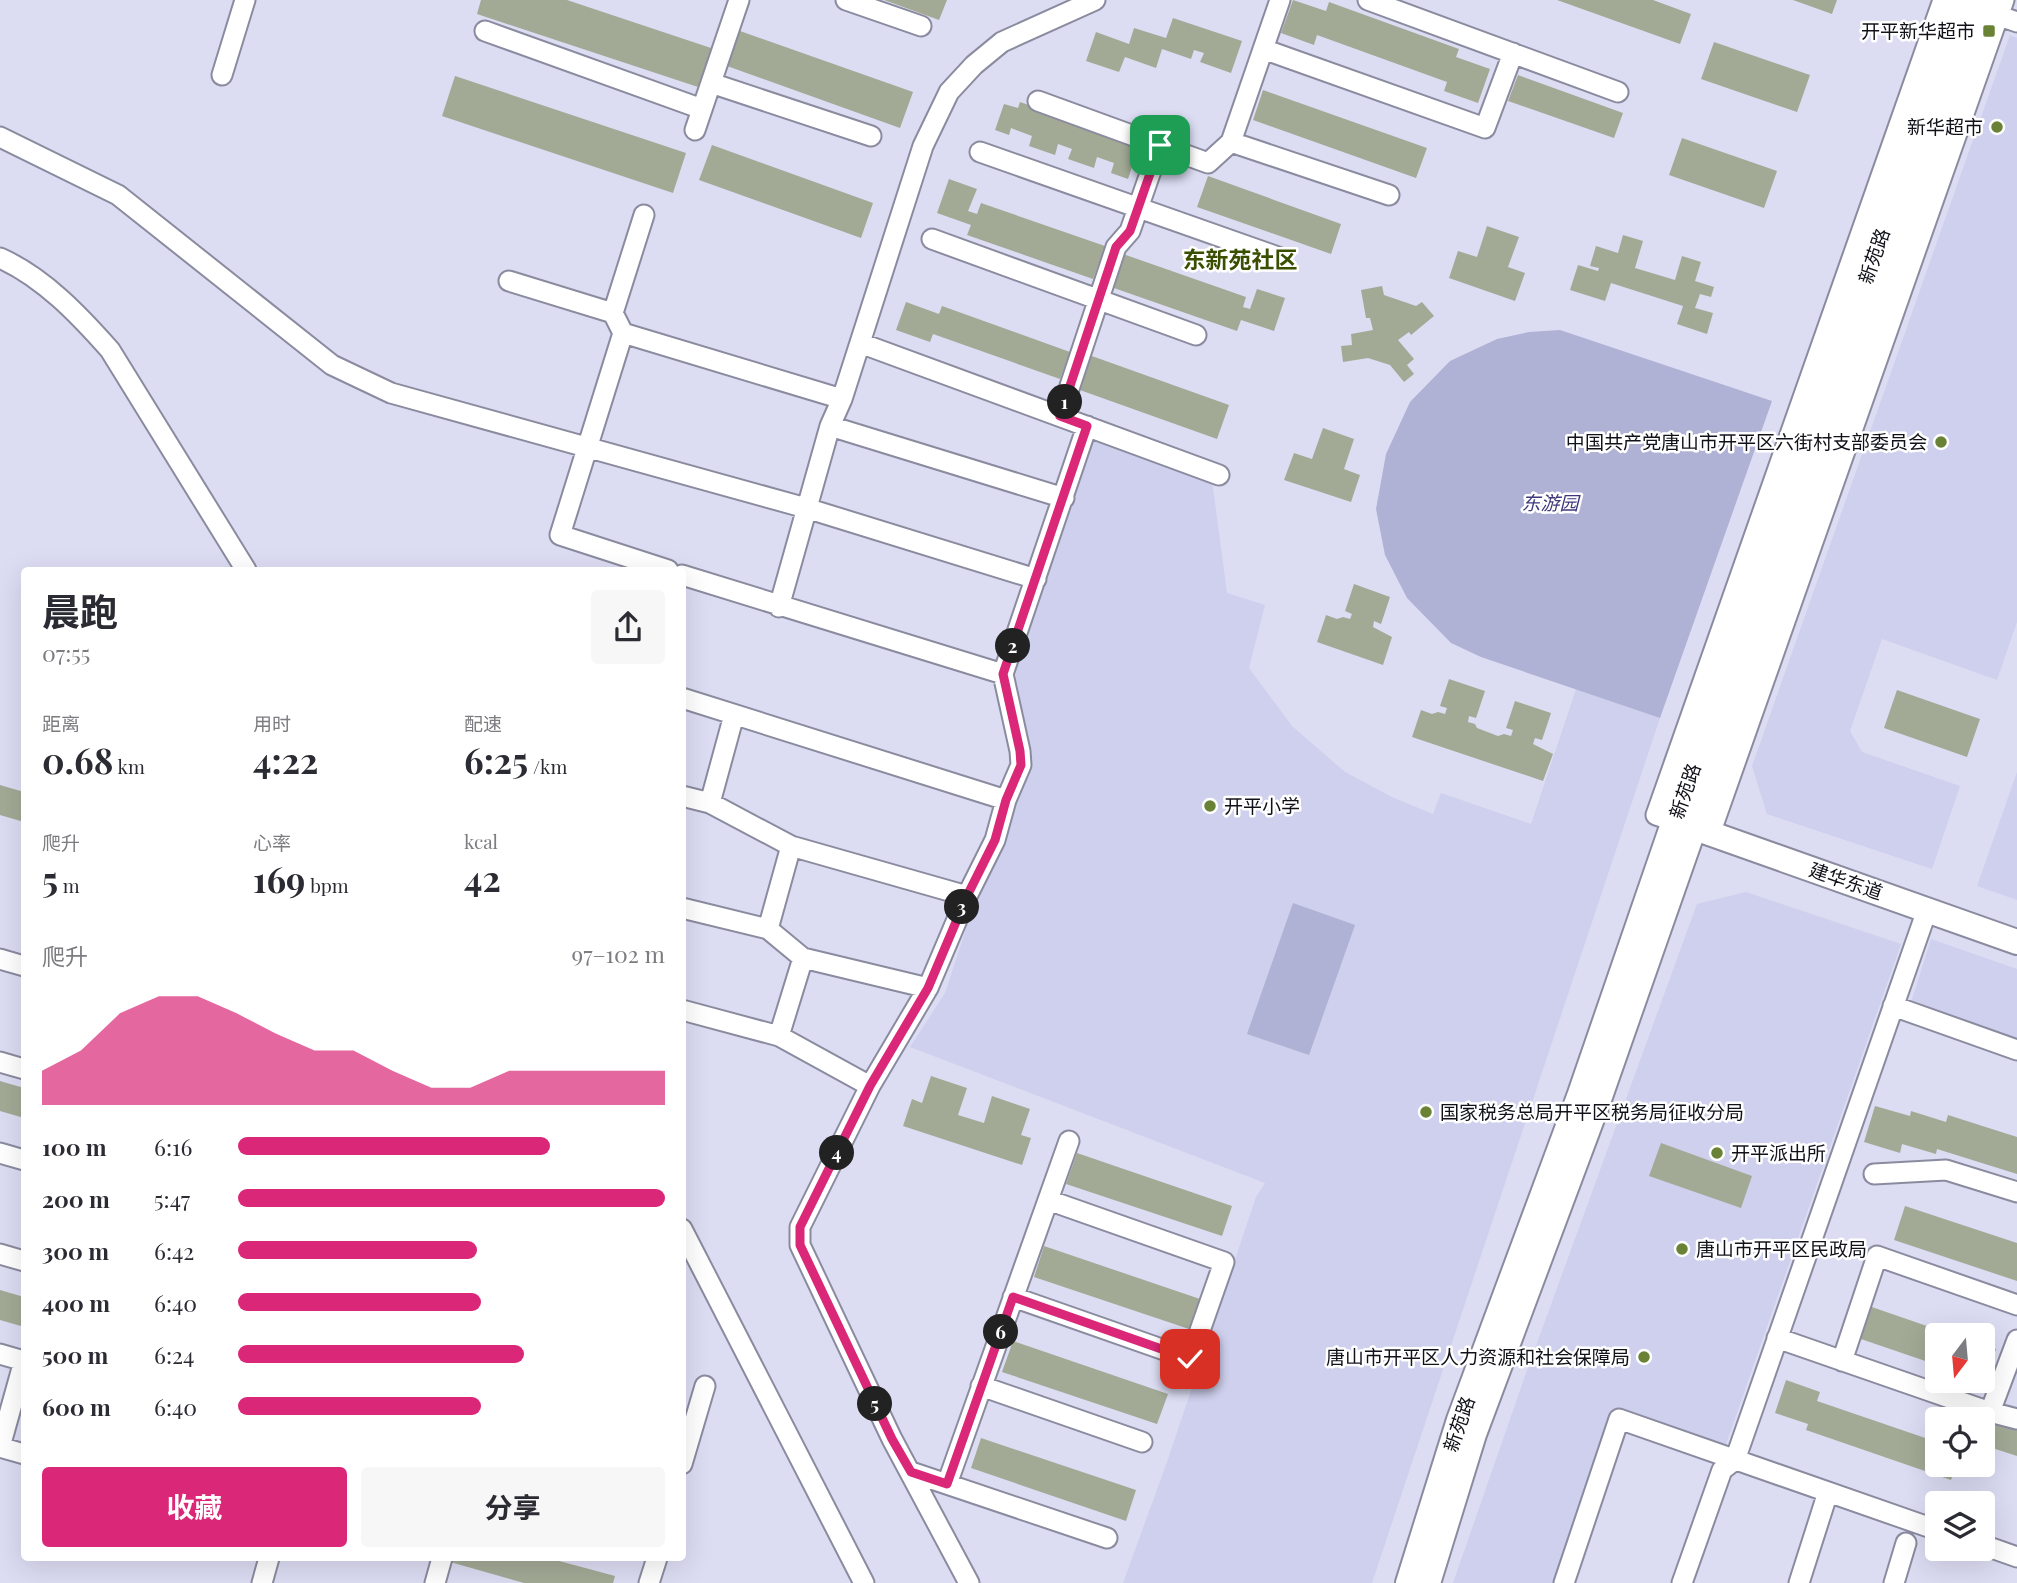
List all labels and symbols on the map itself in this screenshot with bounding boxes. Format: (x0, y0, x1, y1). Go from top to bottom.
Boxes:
place label: 开平新华超市 (1861, 17, 1975, 43)
marker: 开平新华超市 (1981, 23, 1997, 39)
place label: 新华超市 (1907, 113, 1983, 139)
pin (1130, 115, 1190, 175)
marker: 新华超市 (1989, 119, 2005, 135)
street label: 新苑路 (1851, 224, 1895, 287)
district label: 东新苑社区 (1183, 243, 1298, 274)
pin: 1 (1048, 384, 1082, 420)
place label: 中国共产党唐山市开平区六街村支部委员会 (1566, 428, 1927, 454)
marker: 中国共产党唐山市开平区六街村支部委员会 (1933, 434, 1949, 450)
park label: 东游园 (1521, 489, 1581, 515)
pin: 2 (996, 628, 1030, 664)
street label: 新苑路 (1662, 759, 1706, 822)
place label: 开平小学 (1224, 792, 1300, 818)
marker: 开平小学 (1202, 798, 1218, 814)
street label: 建华东道 (1806, 855, 1886, 905)
pin: 3 (944, 890, 979, 925)
place label: 国家税务总局开平区税务局征收分局 (1440, 1098, 1744, 1124)
marker: 国家税务总局开平区税务局征收分局 (1418, 1104, 1434, 1120)
pin: 4 (820, 1136, 854, 1170)
place label: 开平派出所 (1731, 1139, 1826, 1165)
marker: 开平派出所 (1709, 1145, 1725, 1161)
place label: 唐山市开平区民政局 (1696, 1235, 1867, 1261)
marker: 唐山市开平区民政局 (1674, 1241, 1690, 1257)
pin: 6 (984, 1314, 1018, 1350)
north arrow (1925, 1323, 1995, 1393)
pin (1160, 1329, 1220, 1389)
place label: 唐山市开平区人力资源和社会保障局 (1326, 1343, 1630, 1369)
marker: 唐山市开平区人力资源和社会保障局 (1636, 1349, 1652, 1365)
pin: 5 (858, 1386, 892, 1422)
street label: 新苑路 (1436, 1392, 1480, 1455)

